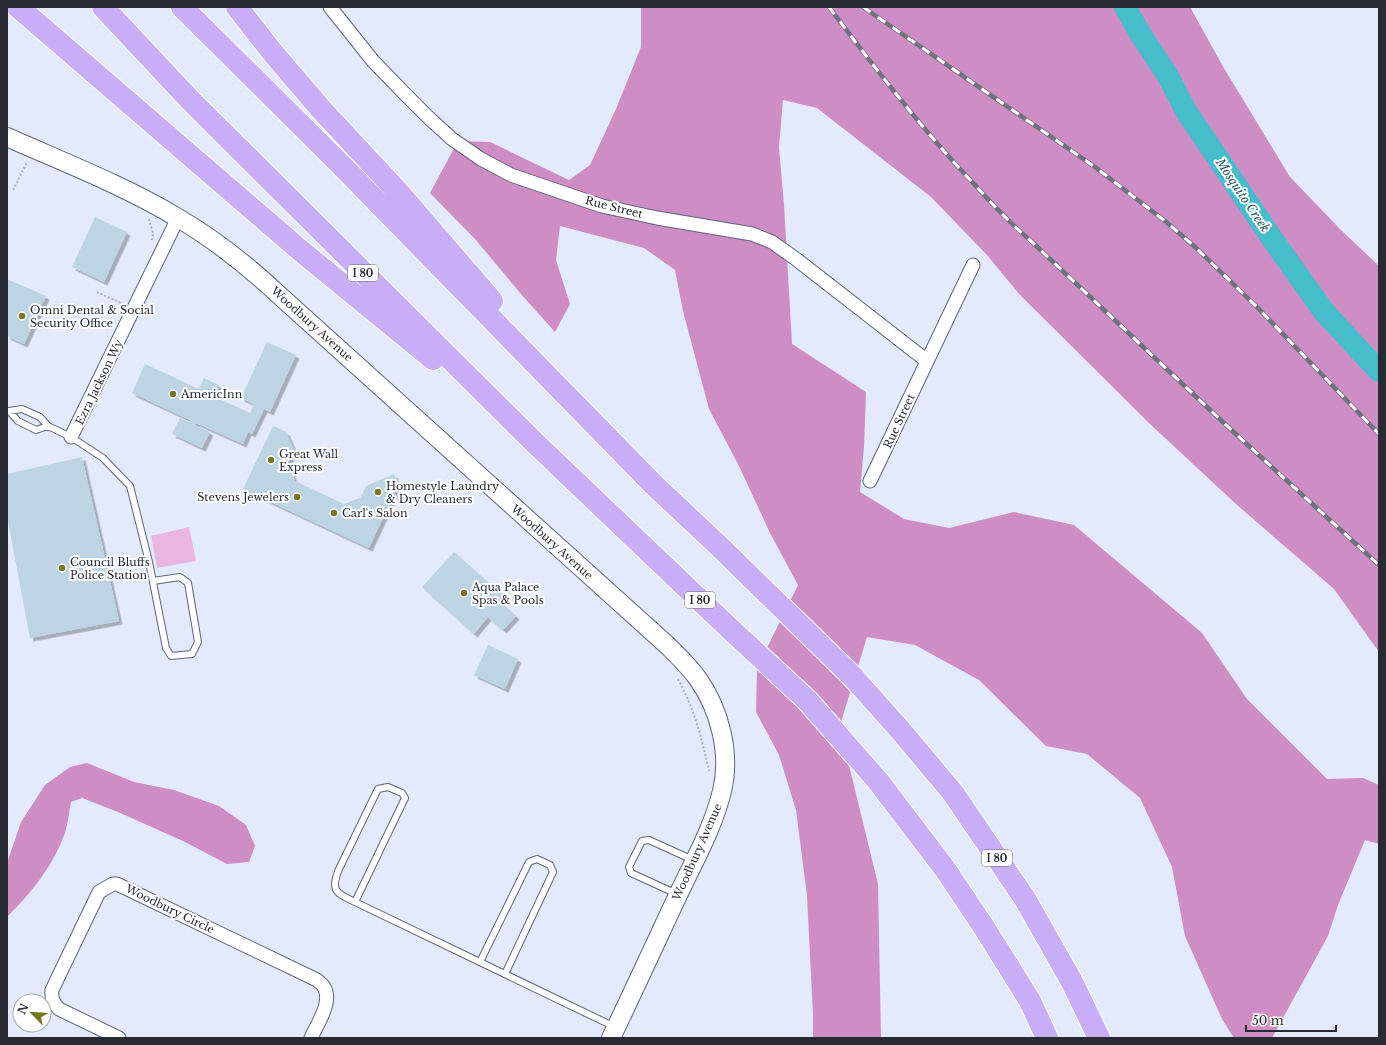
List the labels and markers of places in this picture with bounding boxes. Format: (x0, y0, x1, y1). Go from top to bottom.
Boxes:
place label: Omni Dental & Social Security Office (30, 303, 154, 330)
marker: Omni Dental & Social Security Office (17, 311, 27, 321)
place label: AmericInn (180, 387, 243, 401)
marker: AmericInn (168, 389, 178, 399)
place label: Great Wall Express (279, 447, 339, 474)
marker: Great Wall Express (266, 455, 276, 465)
place label: Homestyle Laundry & Dry Cleaners (386, 479, 499, 506)
marker: Homestyle Laundry & Dry Cleaners (373, 487, 383, 497)
place label: Stevens Jewelers (197, 490, 289, 504)
marker: Stevens Jewelers (292, 492, 302, 502)
place label: Carl's Salon (342, 506, 408, 520)
marker: Carl's Salon (329, 508, 339, 518)
place label: Council Bluffs Police Station (70, 555, 150, 582)
marker: Council Bluffs Police Station (57, 563, 67, 573)
place label: Aqua Palace Spas & Pools (471, 580, 544, 607)
marker: Aqua Palace Spas & Pools (459, 588, 469, 598)

